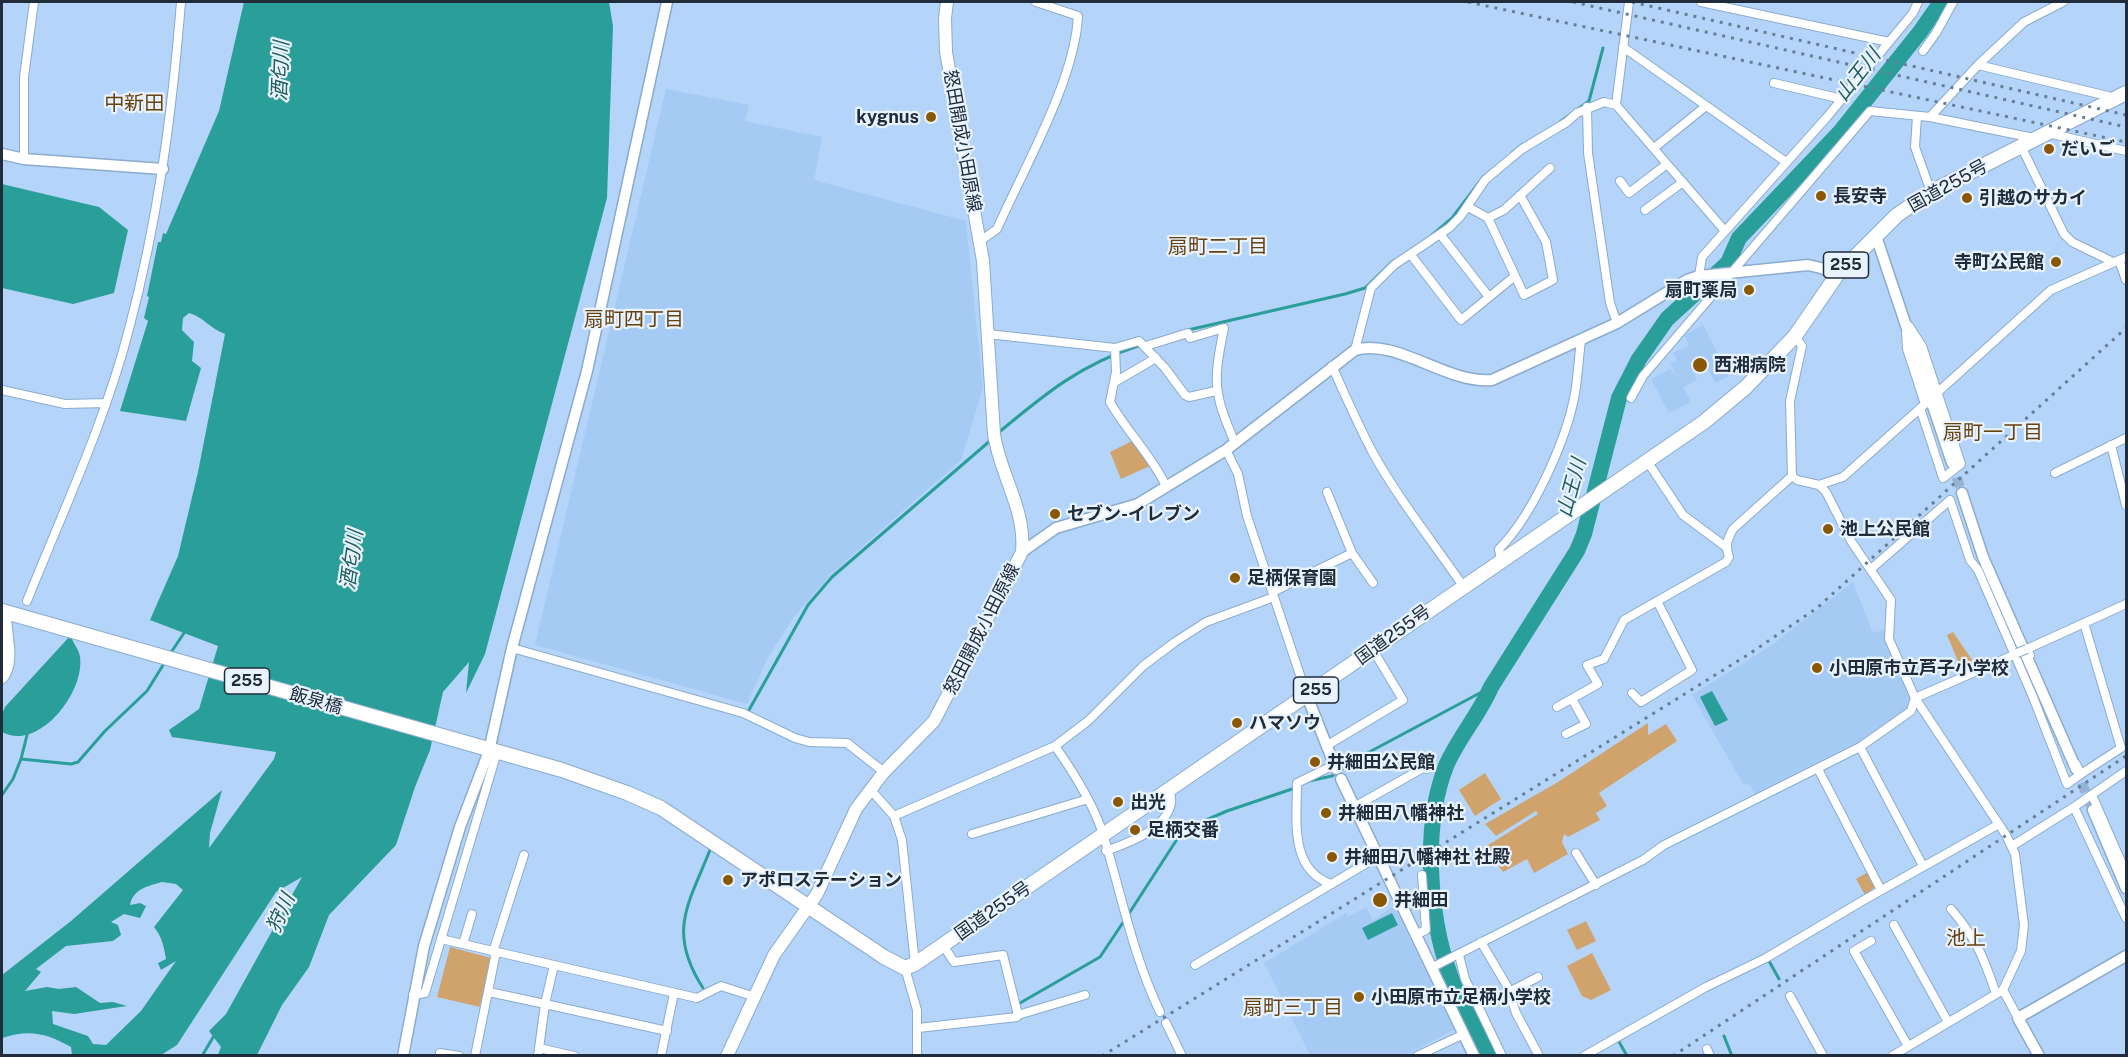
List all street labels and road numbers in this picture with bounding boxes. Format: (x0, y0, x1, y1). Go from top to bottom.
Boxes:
street label: 怒田開成小田原線 (939, 68, 985, 214)
street label: 国道255号 (1904, 155, 1992, 217)
road number: 255 (1824, 252, 1868, 278)
street label: 怒田開成小田原線 (940, 560, 1024, 698)
street label: 国道255号 (1351, 600, 1435, 670)
road number: 255 (224, 668, 270, 694)
road number: 255 (1294, 677, 1338, 703)
street label: 飯泉橋 (287, 683, 345, 719)
street label: 国道255号 (951, 877, 1035, 945)

